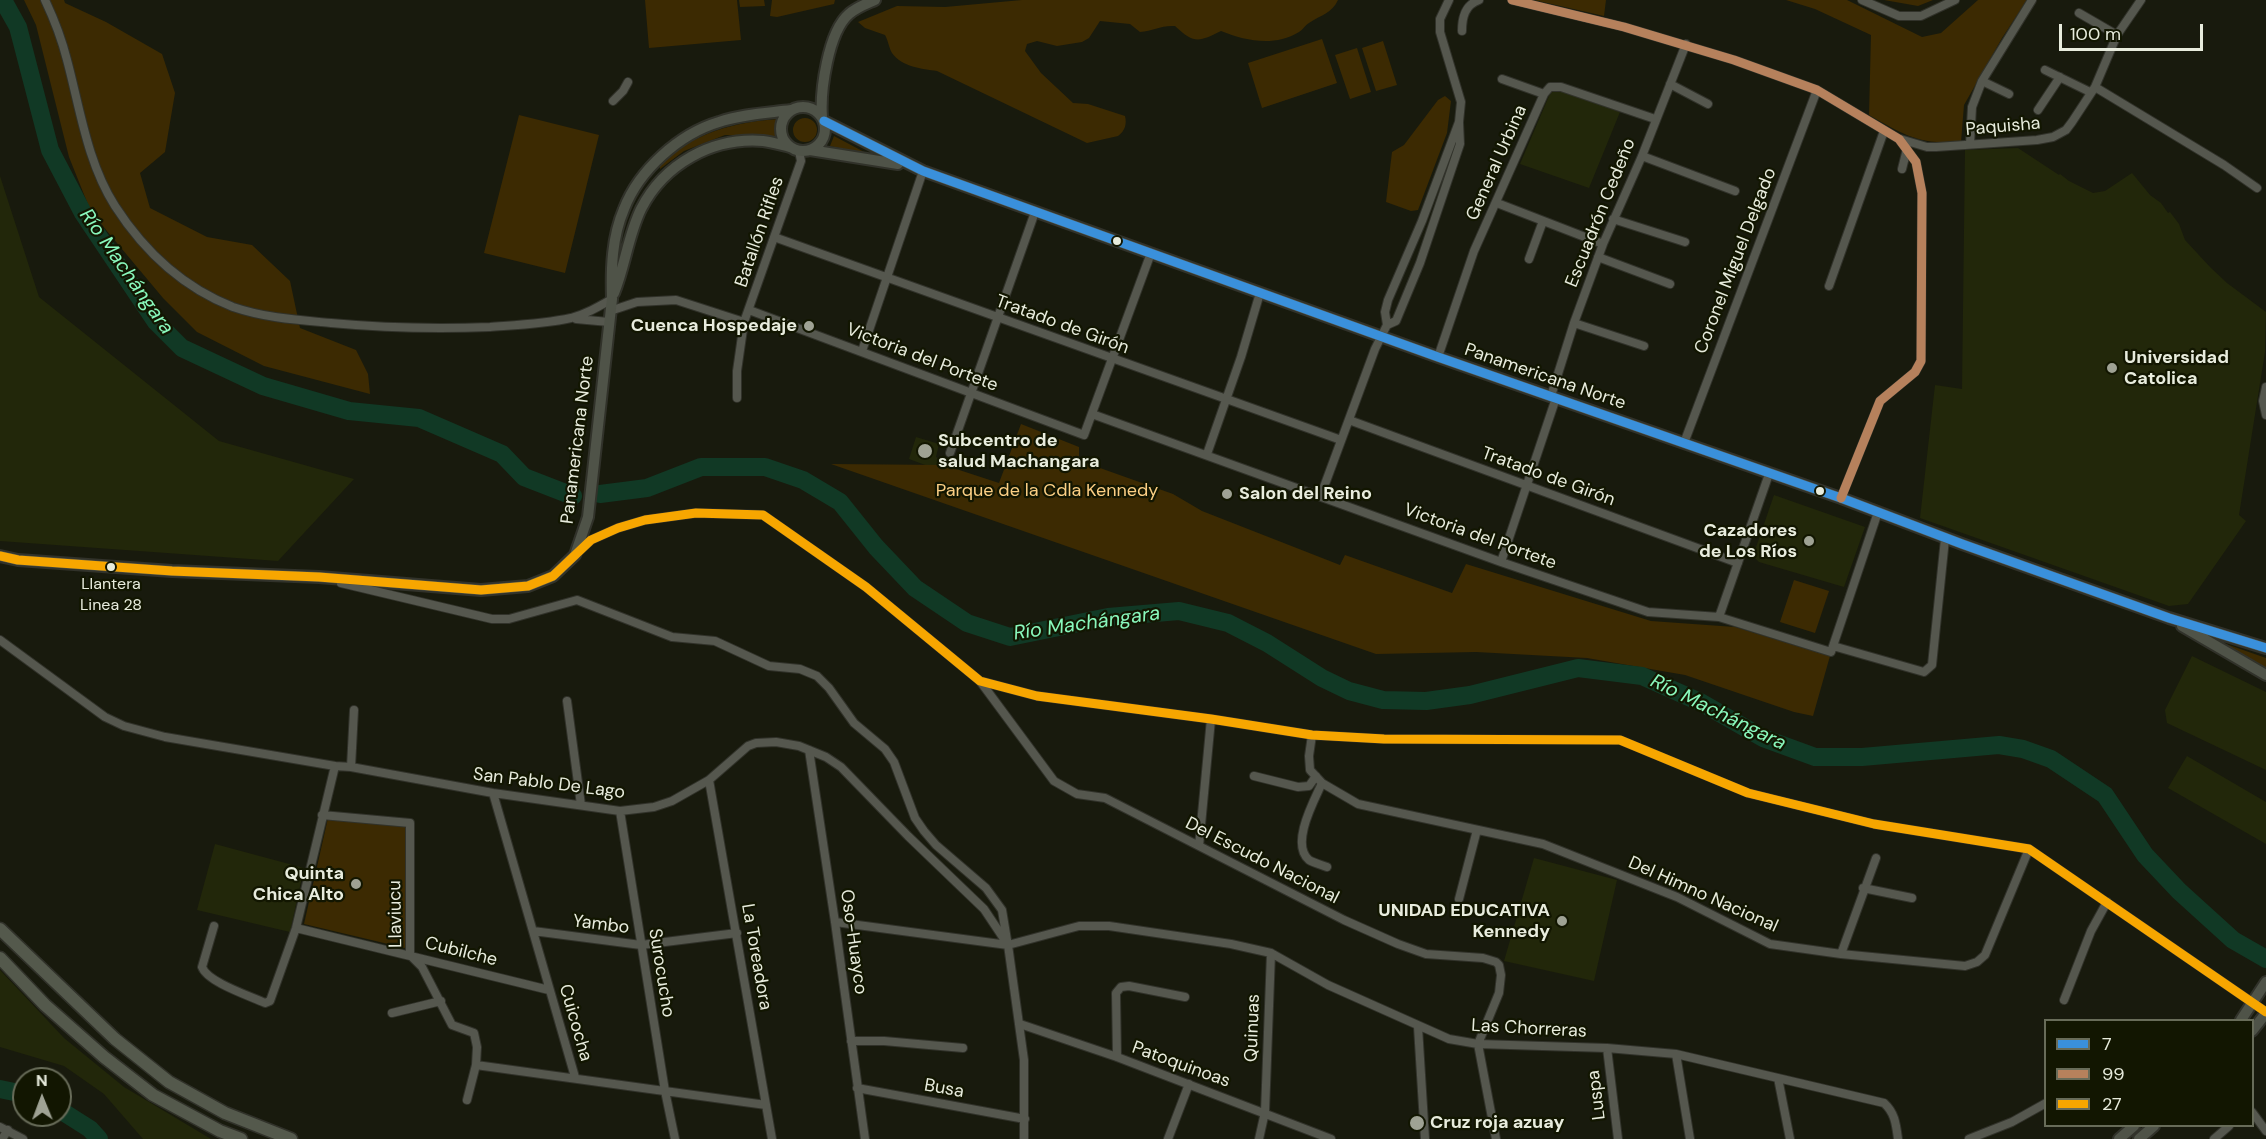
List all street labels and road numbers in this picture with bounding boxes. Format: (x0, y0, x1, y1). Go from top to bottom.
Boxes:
street label: General Urbina (1462, 102, 1532, 224)
street label: Paquisha (1965, 113, 2041, 141)
street label: Escuadrón Cedeño (1561, 135, 1641, 291)
street label: Coronel Miguel Delgado (1691, 165, 1781, 357)
street label: Batallón Rifles (731, 174, 789, 290)
street label: Tratado de Girón (992, 291, 1132, 359)
street label: Victoria del Portete (843, 319, 1001, 397)
street label: Panamericana Norte (1462, 339, 1628, 415)
street label: Panamericana Norte (557, 355, 599, 525)
street label: Tratado de Girón (1478, 443, 1618, 511)
street label: Victoria del Portete (1401, 499, 1559, 575)
street label: San Pablo De Lago (472, 764, 626, 804)
street label: Del Escudo Nacional (1182, 813, 1342, 909)
street label: Del Himno Nacional (1625, 852, 1781, 938)
street label: Llaviucu (385, 880, 407, 948)
street label: Oso-Huayco (835, 888, 871, 996)
street label: La Toreadora (736, 902, 776, 1012)
street label: Yambo (571, 911, 631, 939)
street label: Surocucho (643, 927, 679, 1019)
street label: Cubilche (423, 933, 499, 971)
street label: Cuicocha (554, 982, 596, 1064)
street label: Quinuas (1241, 994, 1265, 1062)
street label: Las Chorreras (1471, 1015, 1587, 1043)
street label: Patoquinoas (1129, 1037, 1233, 1093)
street label: Luspa (1583, 1069, 1611, 1121)
street label: Busa (922, 1075, 966, 1103)

